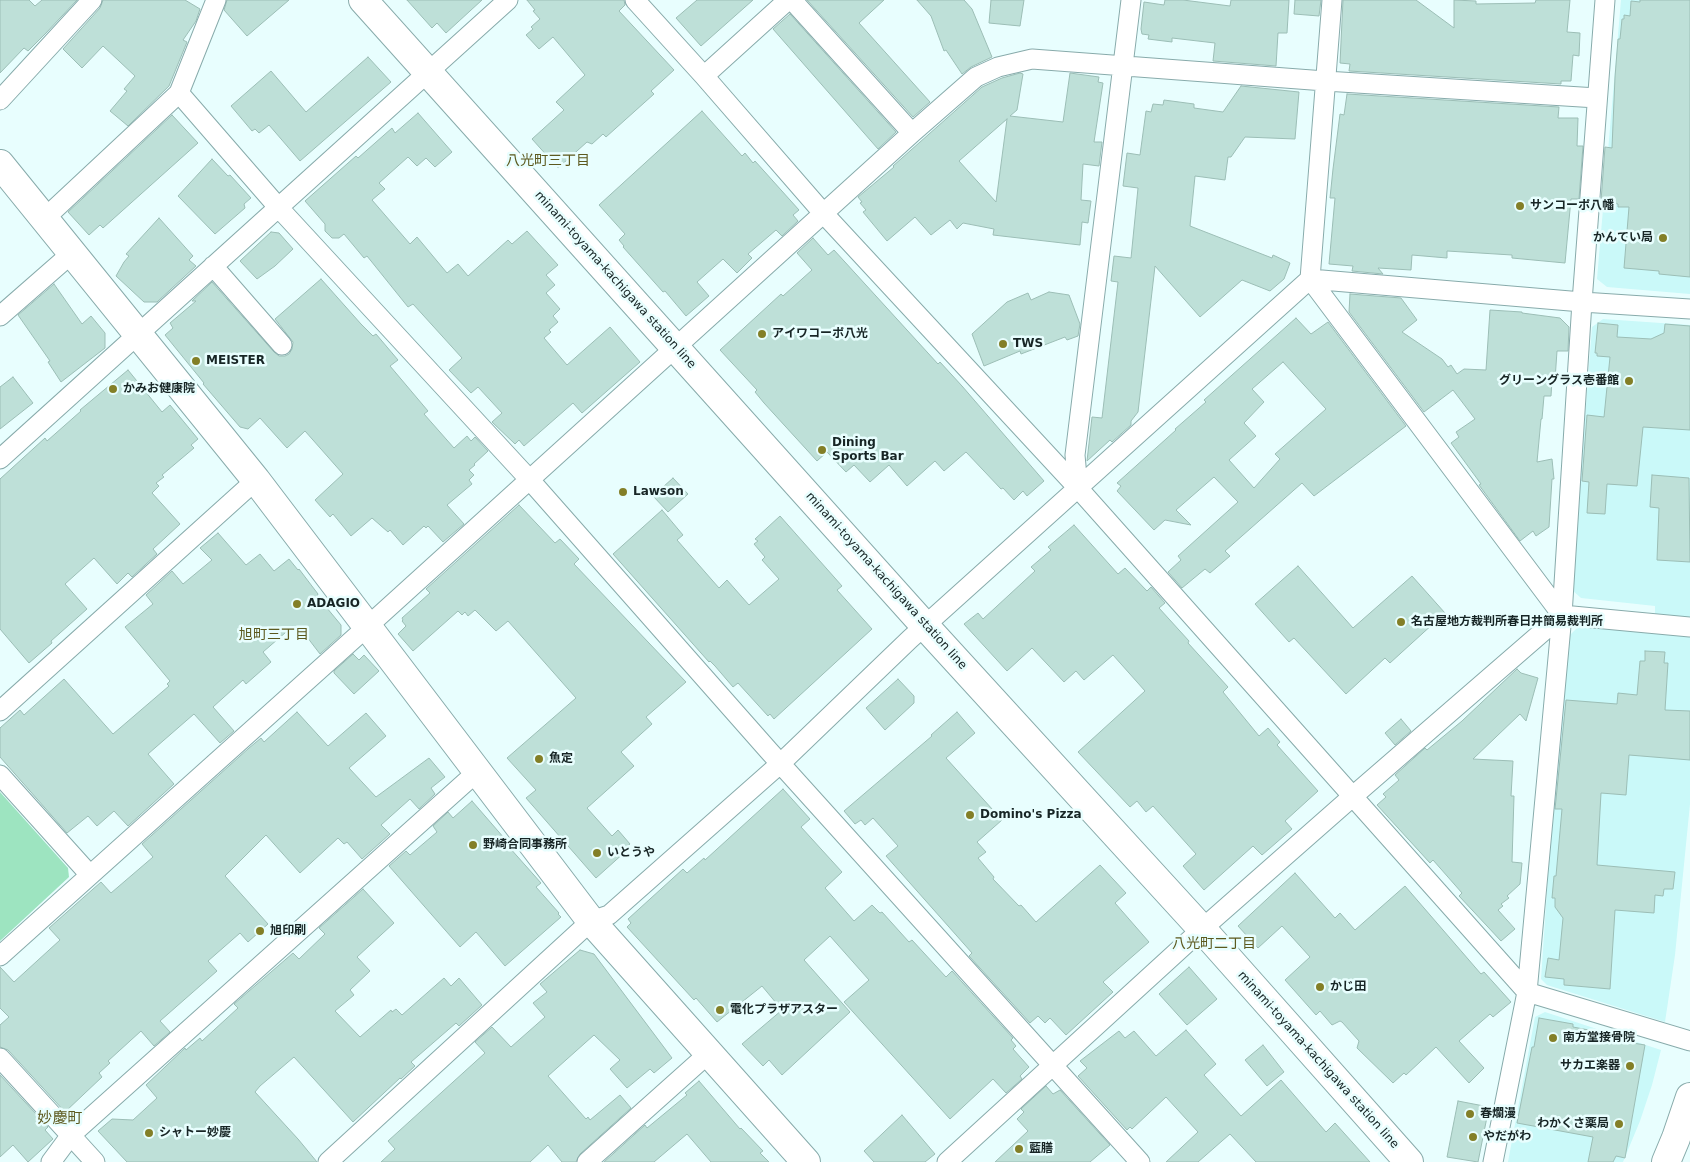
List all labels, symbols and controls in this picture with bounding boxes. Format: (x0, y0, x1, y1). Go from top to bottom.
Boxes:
district label: 八光町三丁目 (506, 153, 590, 169)
street label: minami-toyama-kachigawa station line (532, 188, 698, 372)
place label: サンコーポ八幡 (1530, 199, 1614, 213)
marker: サンコーポ八幡 (1514, 200, 1526, 212)
place label: かんてい局 (1593, 231, 1653, 245)
marker: かんてい局 (1657, 232, 1669, 244)
place label: アイワコーポ八光 (772, 327, 868, 341)
marker: アイワコーポ八光 (756, 328, 768, 340)
place label: TWS (1013, 337, 1043, 351)
marker: TWS (997, 338, 1009, 350)
place label: MEISTER (206, 354, 265, 368)
marker: MEISTER (190, 355, 202, 367)
place label: グリーングラス壱番館 (1499, 374, 1619, 388)
marker: グリーングラス壱番館 (1623, 375, 1635, 387)
place label: かみお健康院 (123, 382, 195, 396)
marker: かみお健康院 (107, 383, 119, 395)
place label: Dining Sports Bar (832, 436, 904, 464)
marker: Dining Sports Bar (816, 444, 828, 456)
place label: Lawson (633, 485, 684, 499)
marker: Lawson (617, 486, 629, 498)
street label: minami-toyama-kachigawa station line (803, 489, 969, 673)
place label: ADAGIO (307, 597, 360, 611)
marker: ADAGIO (291, 598, 303, 610)
place label: 名古屋地方裁判所春日井簡易裁判所 (1411, 615, 1603, 629)
marker: 名古屋地方裁判所春日井簡易裁判所 (1395, 616, 1407, 628)
district label: 旭町三丁目 (239, 627, 309, 643)
place label: 魚定 (549, 752, 573, 766)
marker: 魚定 (533, 753, 545, 765)
place label: Domino's Pizza (980, 808, 1082, 822)
marker: Domino's Pizza (964, 809, 976, 821)
place label: 野崎合同事務所 (483, 838, 567, 852)
marker: 野崎合同事務所 (467, 839, 479, 851)
place label: いとうや (607, 846, 655, 860)
marker: いとうや (591, 847, 603, 859)
place label: 旭印刷 (270, 924, 306, 938)
marker: 旭印刷 (254, 925, 266, 937)
district label: 八光町二丁目 (1172, 936, 1256, 952)
street label: minami-toyama-kachigawa station line (1235, 968, 1401, 1152)
place label: かじ田 (1330, 980, 1366, 994)
marker: かじ田 (1314, 981, 1326, 993)
place label: 電化プラザアスター (730, 1003, 838, 1017)
marker: 電化プラザアスター (714, 1004, 726, 1016)
place label: 南方堂接骨院 (1563, 1031, 1635, 1045)
marker: 南方堂接骨院 (1547, 1032, 1559, 1044)
place label: サカエ楽器 (1560, 1059, 1620, 1073)
marker: サカエ楽器 (1624, 1060, 1636, 1072)
place label: 春爛漫 (1480, 1107, 1516, 1121)
marker: 春爛漫 (1464, 1108, 1476, 1120)
district label: 妙慶町 (38, 1110, 82, 1128)
place label: わかくさ薬局 (1537, 1117, 1609, 1131)
marker: わかくさ薬局 (1613, 1118, 1625, 1130)
place label: シャトー妙慶 (159, 1126, 231, 1140)
marker: シャトー妙慶 (143, 1127, 155, 1139)
place label: やだがわ (1483, 1130, 1531, 1144)
marker: やだがわ (1467, 1131, 1479, 1143)
place label: 藍膳 (1029, 1142, 1053, 1156)
marker: 藍膳 (1013, 1143, 1025, 1155)

